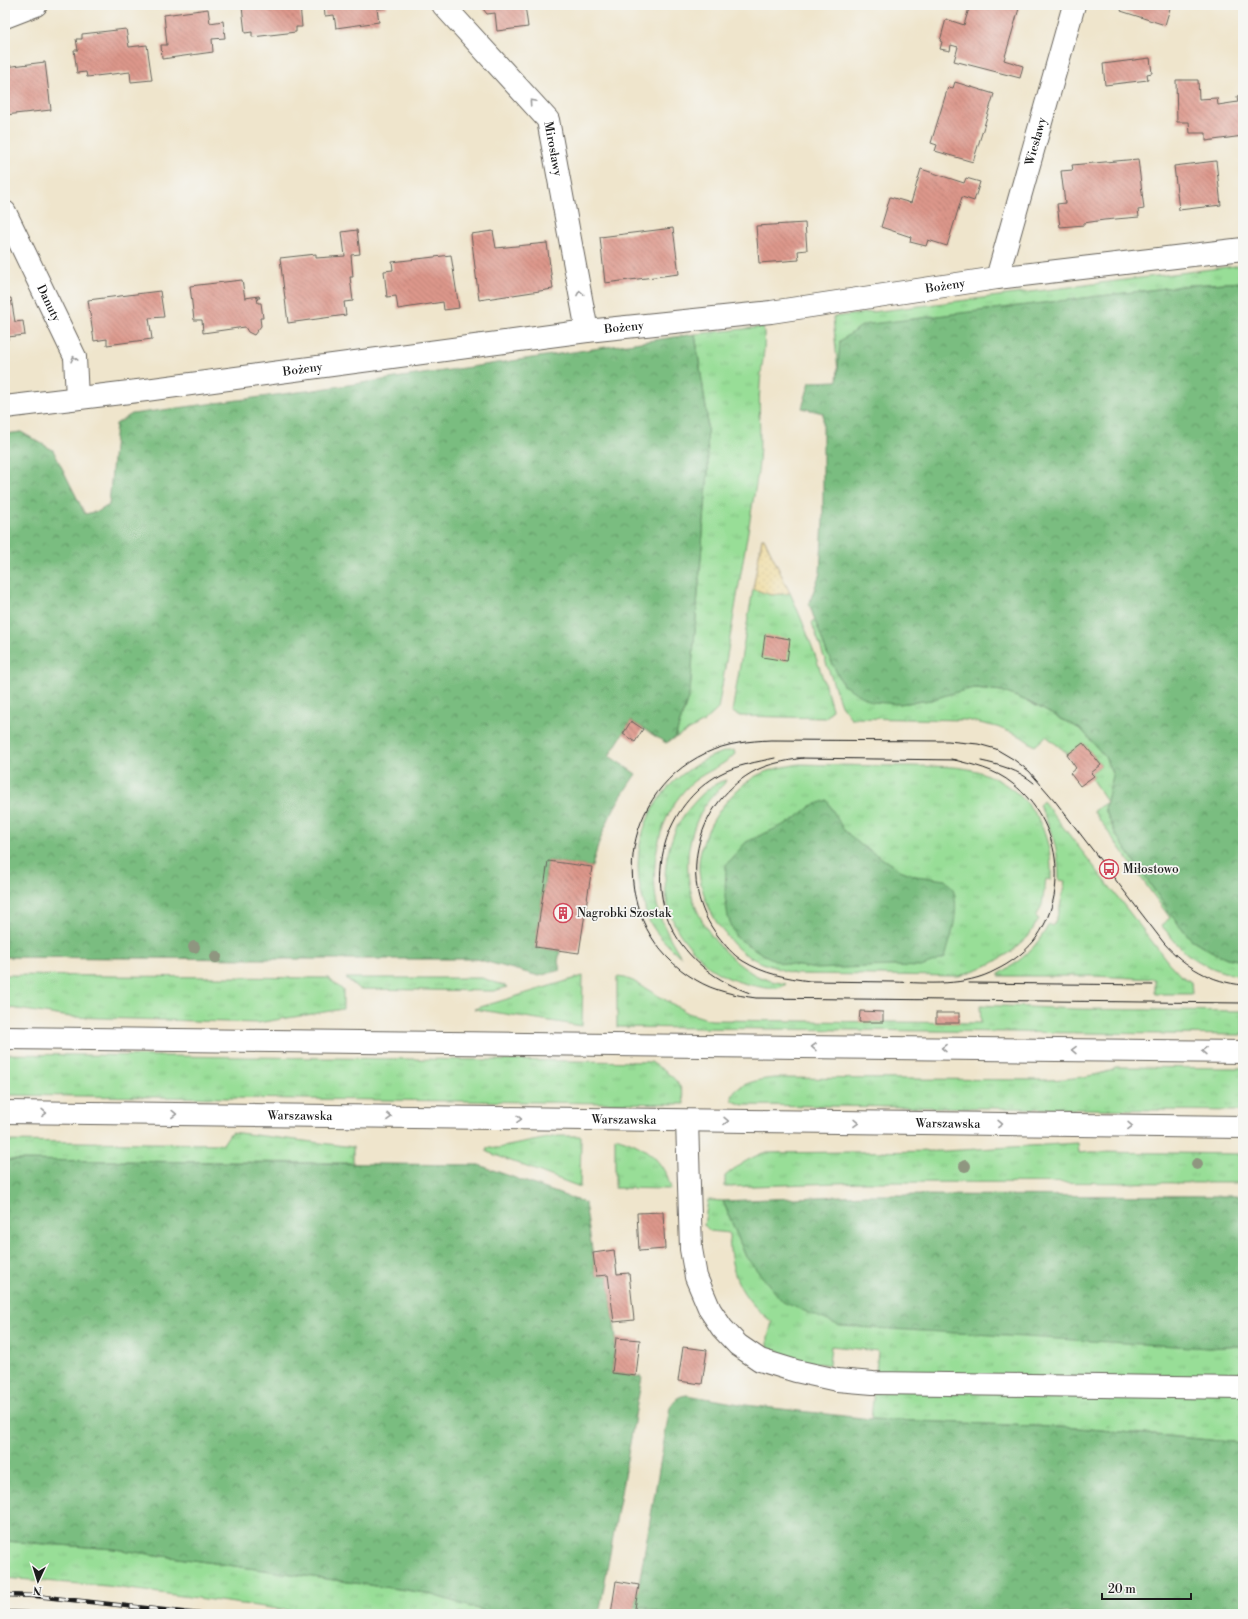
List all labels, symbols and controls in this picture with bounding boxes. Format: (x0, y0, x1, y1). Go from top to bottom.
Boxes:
one-way arrow (529, 99, 537, 107)
street label: Wiesławy (1022, 115, 1050, 168)
street label: Mirosławy (540, 120, 565, 178)
street label: Bożeny (923, 276, 966, 297)
street label: Danuty (33, 282, 64, 324)
one-way arrow (576, 290, 585, 296)
street label: Bożeny (602, 318, 645, 337)
one-way arrow (71, 356, 79, 363)
street label: Bożeny (281, 359, 324, 380)
bus stop icon: Miłostowo (1098, 858, 1120, 880)
place label: Miłostowo (1123, 862, 1179, 877)
building icon: Nagrobki Szostak (552, 902, 574, 924)
place label: Nagrobki Szostak (577, 906, 672, 921)
one-way arrow (811, 1043, 817, 1051)
one-way arrow (941, 1044, 947, 1052)
one-way arrow (1071, 1046, 1077, 1054)
one-way arrow (1201, 1047, 1207, 1055)
street label: Warszawska (266, 1108, 333, 1124)
one-way arrow (41, 1109, 47, 1117)
one-way arrow (171, 1110, 177, 1119)
street label: Warszawska (590, 1112, 657, 1128)
one-way arrow (386, 1113, 392, 1121)
one-way arrow (516, 1115, 522, 1123)
street label: Warszawska (914, 1116, 981, 1132)
one-way arrow (723, 1117, 729, 1125)
one-way arrow (853, 1119, 859, 1127)
one-way arrow (997, 1120, 1003, 1129)
one-way arrow (1127, 1122, 1133, 1130)
north arrow (18, 1561, 58, 1601)
scale bar (1102, 1575, 1191, 1601)
text: 20 m (1108, 1582, 1136, 1597)
text: N (32, 1583, 42, 1597)

